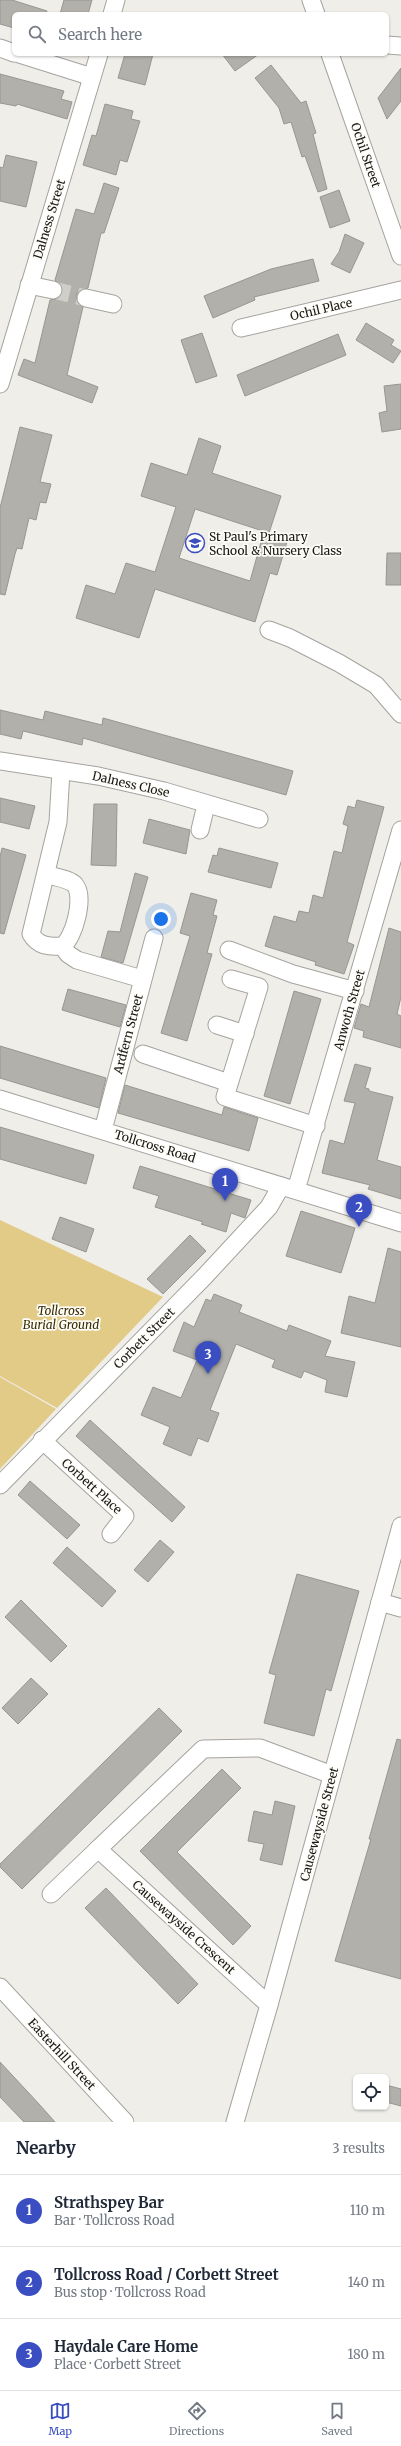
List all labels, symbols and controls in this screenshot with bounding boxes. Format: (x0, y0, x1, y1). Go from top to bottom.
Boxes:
search box (12, 12, 389, 56)
icon: search (26, 23, 48, 45)
text: Search here (58, 25, 142, 44)
street label: Ochil Street (348, 121, 384, 190)
street label: Dalness Street (30, 177, 68, 261)
street label: Ochil Place (289, 295, 353, 323)
place label: St Paul's Primary School & Nursery Class (209, 529, 342, 558)
school or university icon: St Paul's Primary School & Nursery Class (184, 532, 206, 554)
street label: Dalness Close (91, 768, 171, 800)
your location (151, 909, 171, 929)
street label: Anwoth Street (330, 968, 368, 1053)
street label: Ardfern Street (110, 992, 146, 1077)
street label: Tollcross Road (113, 1127, 197, 1165)
pin: 1 (212, 1168, 238, 1201)
pin: 2 (346, 1194, 372, 1227)
park label: Tollcross Burial Ground (23, 1303, 99, 1332)
street label: Corbett Street (110, 1304, 178, 1372)
pin: 3 (195, 1341, 221, 1374)
street label: Corbett Place (59, 1455, 125, 1517)
street label: Causewayside Street (297, 1765, 342, 1883)
street label: Causewayside Crescent (130, 1877, 239, 1977)
street label: Easterhill Street (25, 2015, 99, 2093)
map controls (353, 2074, 389, 2110)
button: locate (353, 2074, 389, 2110)
text: Nearby (16, 2137, 76, 2159)
text: 3 results (332, 2140, 385, 2157)
text: Strathspey Bar (54, 2193, 164, 2212)
text: 1 (26, 2202, 32, 2219)
text: 110 m (350, 2202, 385, 2219)
text: Bar · Tollcross Road (54, 2212, 175, 2229)
text: Tollcross Road / Corbett Street (54, 2265, 279, 2284)
text: 2 (25, 2274, 33, 2291)
text: 140 m (348, 2274, 385, 2291)
text: Bus stop · Tollcross Road (54, 2284, 206, 2301)
text: Haydale Care Home (54, 2337, 198, 2356)
text: 3 (25, 2346, 33, 2363)
text: 180 m (347, 2346, 385, 2363)
text: Place · Corbett Street (54, 2356, 181, 2373)
tab: Map (49, 2400, 72, 2438)
tab: Directions (169, 2400, 224, 2438)
tab: Saved (321, 2400, 352, 2438)

